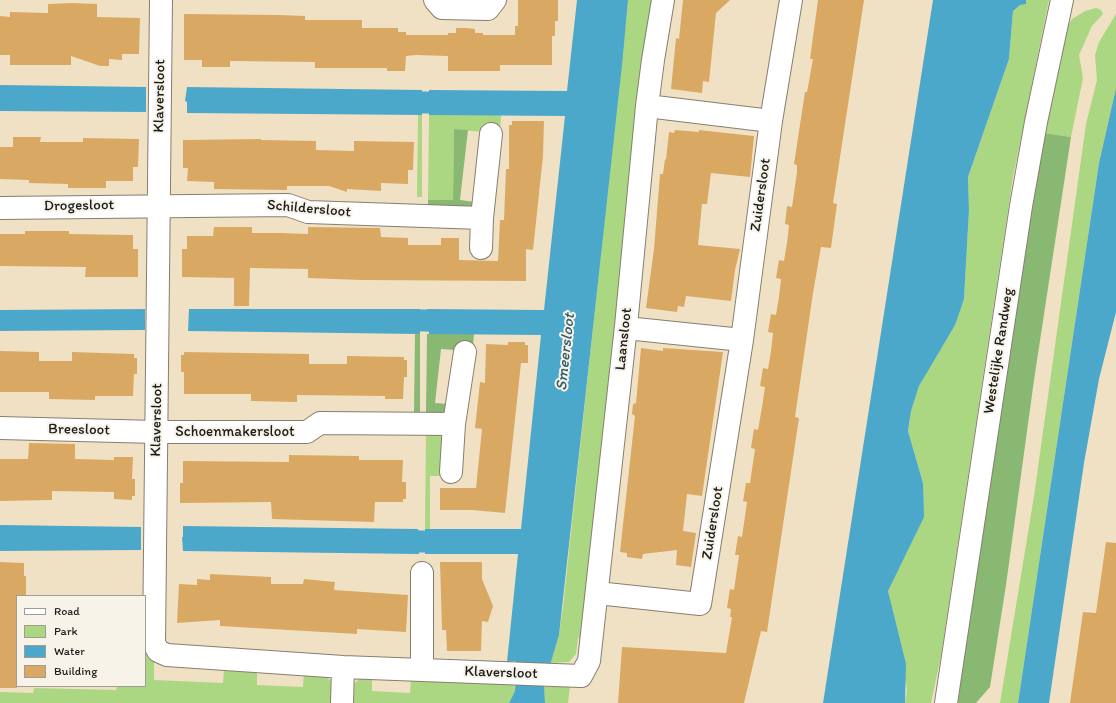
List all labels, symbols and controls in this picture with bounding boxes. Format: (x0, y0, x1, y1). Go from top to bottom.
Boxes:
street label: Klaversloot (150, 59, 170, 133)
street label: Zuidersloot (747, 157, 775, 233)
street label: Drogesloot (44, 196, 114, 216)
street label: Schildersloot (266, 196, 352, 222)
street label: Westelijke Randweg (980, 287, 1018, 415)
street label: Laansloot (612, 307, 636, 371)
water label: Smeersloot (552, 312, 580, 392)
street label: Klaversloot (147, 383, 167, 457)
street label: Breesloot (48, 420, 110, 440)
street label: Schoenmakersloot (175, 423, 295, 441)
street label: Zuidersloot (698, 485, 728, 561)
legend (16, 595, 146, 687)
text: Road (54, 604, 80, 618)
text: Park (54, 624, 78, 638)
text: Water (54, 644, 85, 658)
street label: Klaversloot (464, 663, 538, 683)
text: Building (54, 664, 97, 678)

